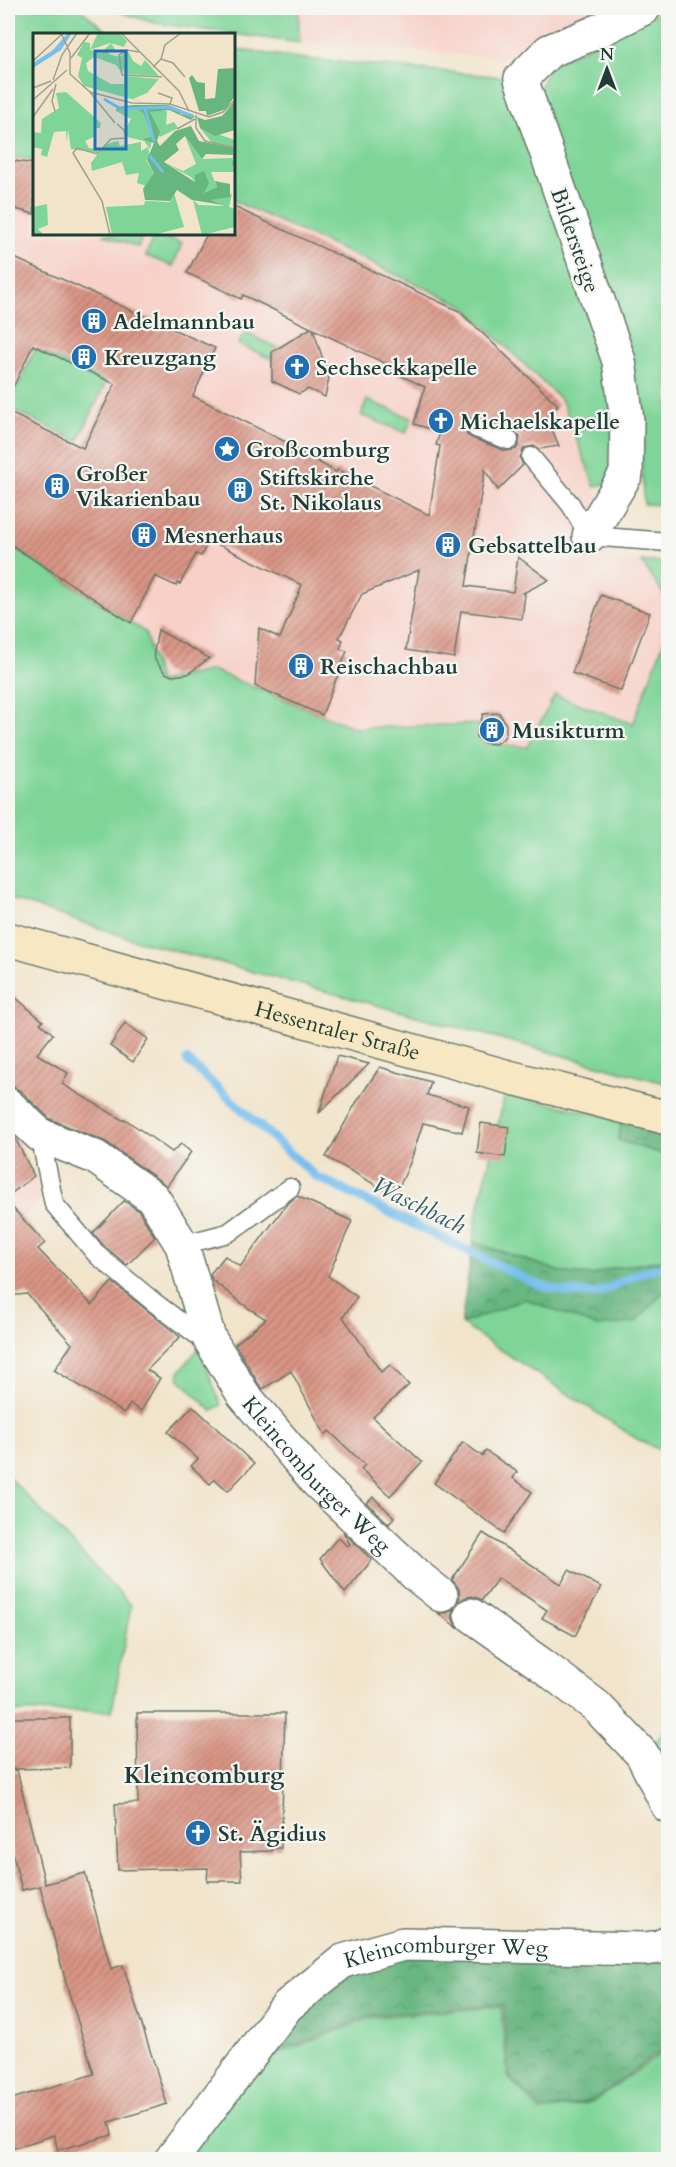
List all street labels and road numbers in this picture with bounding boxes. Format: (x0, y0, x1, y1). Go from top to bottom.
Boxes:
street label: Bildersteige (543, 184, 607, 297)
street label: Hessentaler Straße (251, 994, 424, 1068)
street label: Kleincomburger Weg (235, 1390, 398, 1561)
street label: Kleincomburger Weg (340, 1930, 549, 1976)

